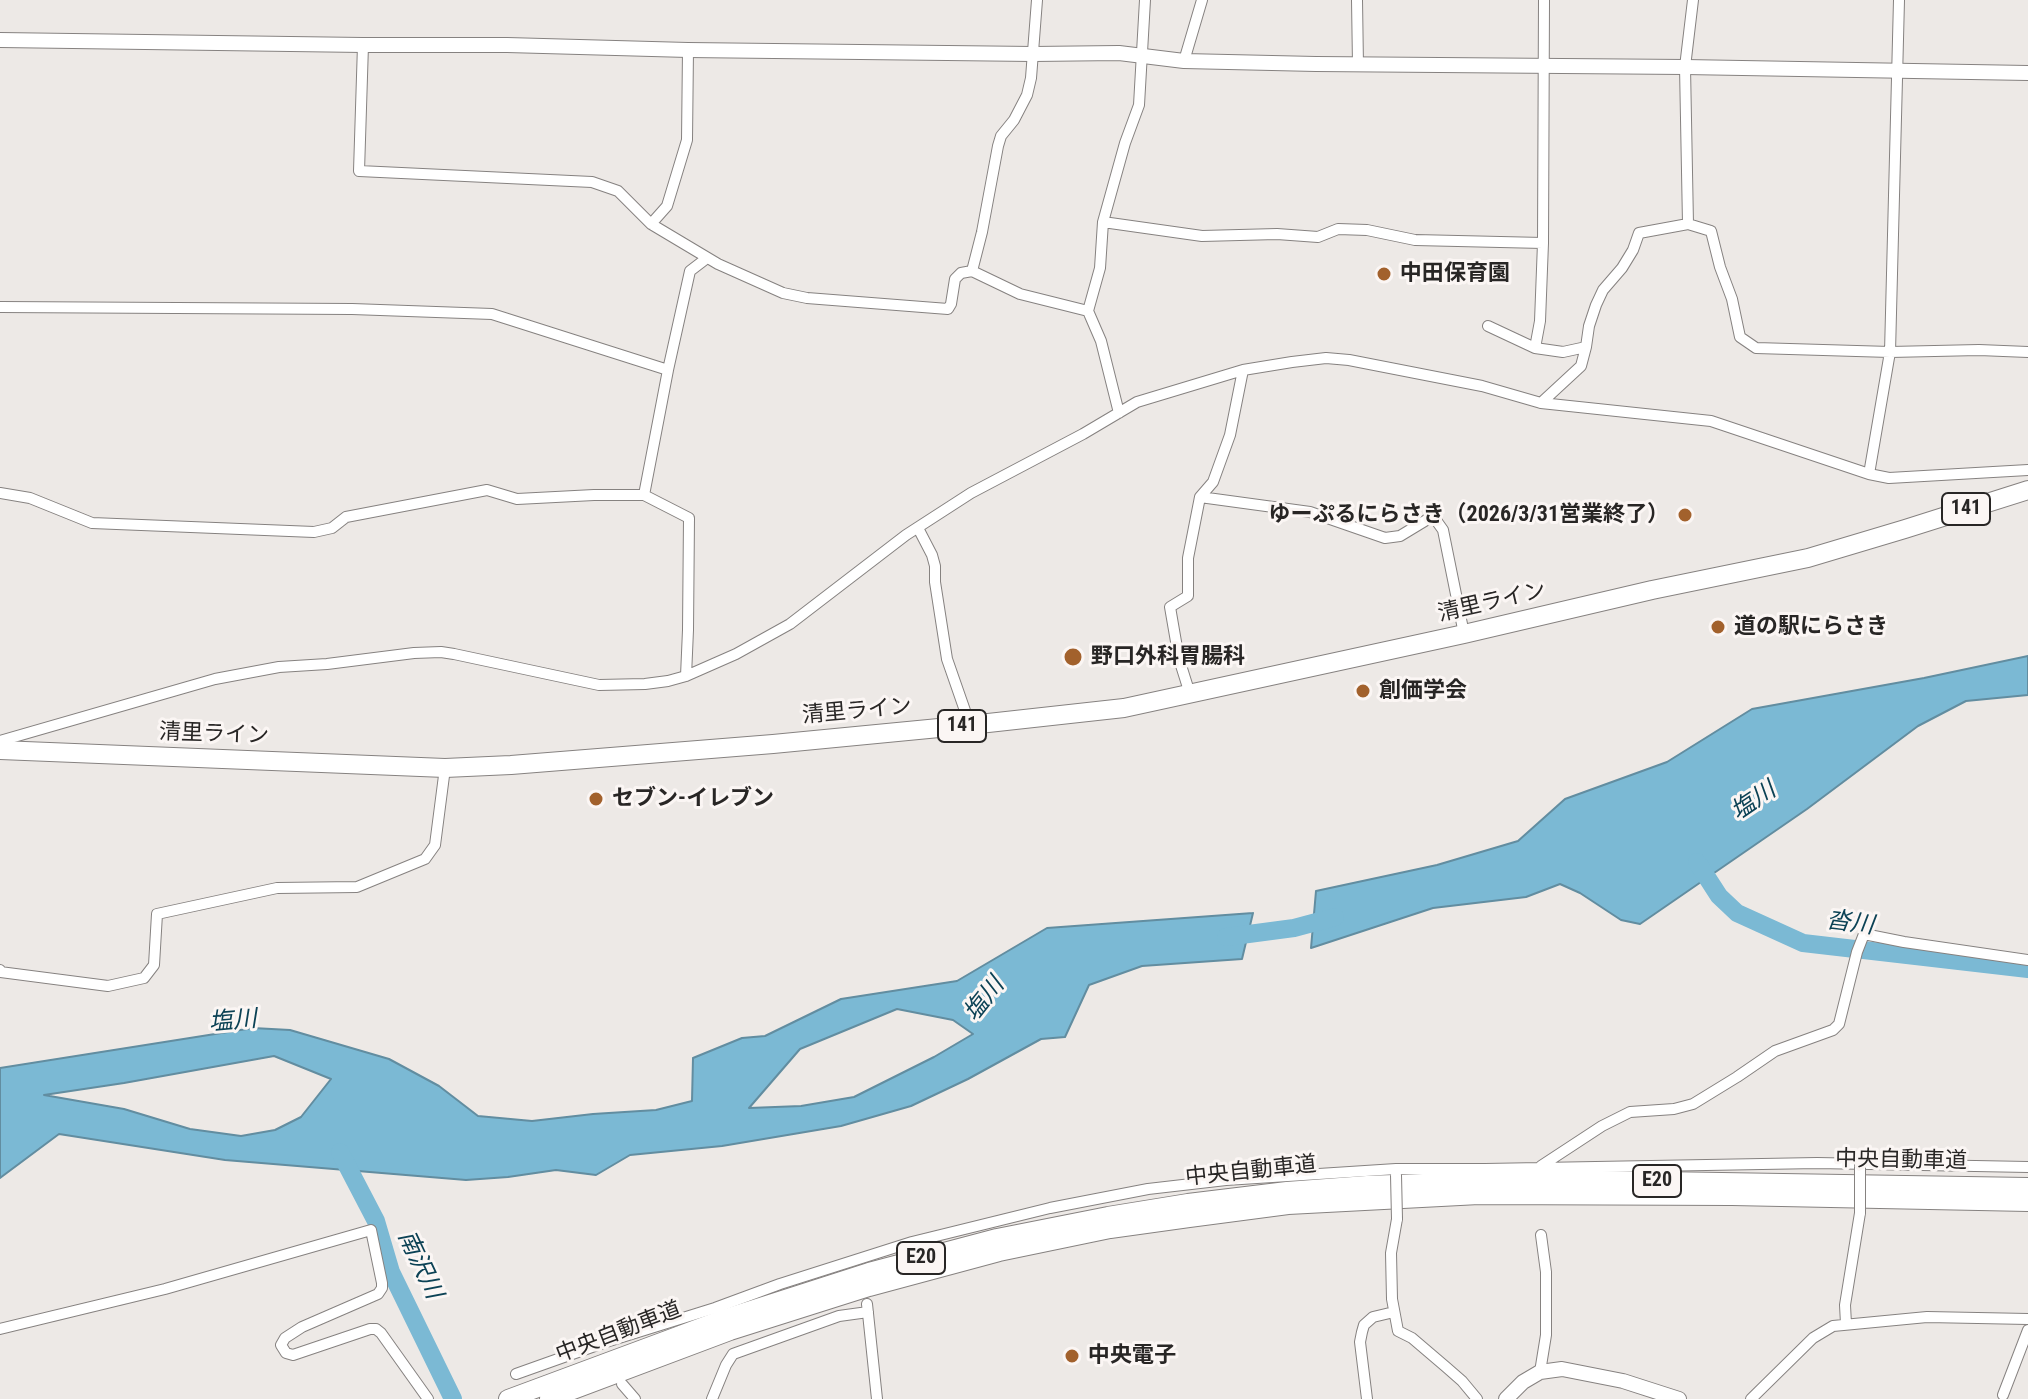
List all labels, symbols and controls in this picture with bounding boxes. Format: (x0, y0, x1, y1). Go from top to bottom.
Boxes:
place label: 中田保育園 (1400, 261, 1510, 287)
marker: 中田保育園 (1375, 265, 1393, 283)
road number: 141 (1942, 493, 1990, 525)
place label: ゆーぷるにらさき（2026/3/31営業終了） (1269, 502, 1669, 528)
marker: ゆーぷるにらさき（2026/3/31営業終了） (1676, 506, 1694, 524)
street label: 清里ライン (1435, 578, 1549, 628)
place label: 道の駅にらさき (1734, 614, 1888, 640)
marker: 道の駅にらさき (1709, 618, 1727, 636)
place label: 野口外科胃腸科 (1091, 644, 1245, 670)
marker: 野口外科胃腸科 (1062, 646, 1084, 668)
place label: 創価学会 (1379, 678, 1467, 704)
marker: 創価学会 (1354, 682, 1372, 700)
street label: 清里ライン (801, 694, 913, 730)
road number: 141 (938, 710, 986, 742)
street label: 清里ライン (159, 720, 269, 750)
water label: 塩川 (1726, 777, 1782, 827)
place label: セブン-イレブン (612, 786, 774, 812)
marker: セブン-イレブン (587, 790, 605, 808)
water label: 沓川 (1824, 907, 1876, 941)
water label: 塩川 (959, 972, 1011, 1028)
water label: 塩川 (208, 1006, 258, 1038)
street label: 中央自動車道 (1835, 1147, 1967, 1175)
street label: 中央自動車道 (1184, 1152, 1318, 1192)
road number: E20 (1633, 1165, 1681, 1197)
water label: 南沢川 (391, 1226, 447, 1304)
road number: E20 (897, 1242, 945, 1274)
street label: 中央自動車道 (553, 1297, 685, 1369)
place label: 中央電子 (1088, 1343, 1176, 1369)
marker: 中央電子 (1063, 1347, 1081, 1365)

